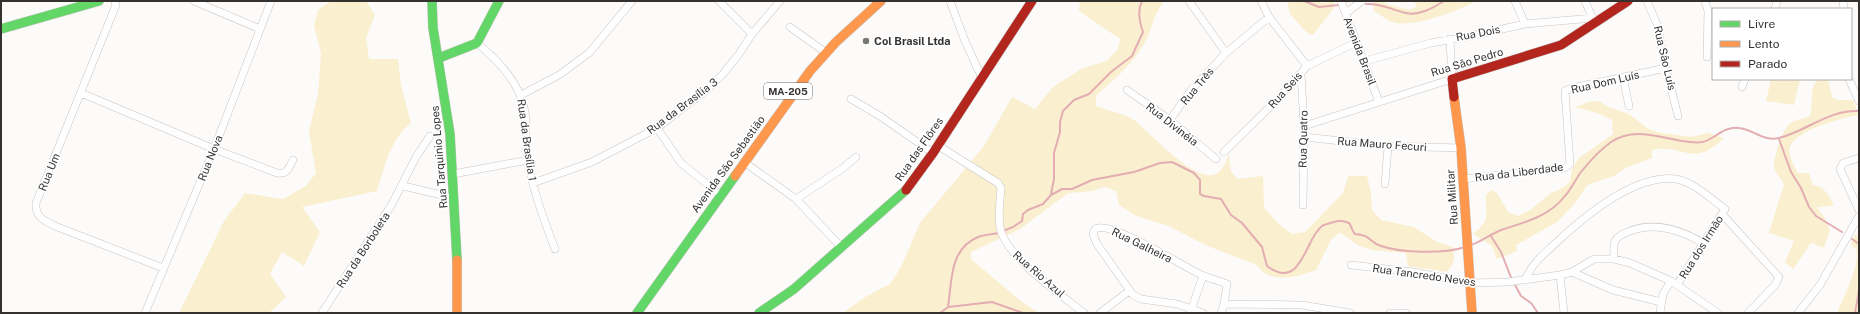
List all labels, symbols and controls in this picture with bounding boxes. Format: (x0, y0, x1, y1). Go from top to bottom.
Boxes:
legend (1712, 8, 1852, 80)
street label: Avenida Brasil (1341, 15, 1379, 87)
text: Livre (1748, 17, 1776, 31)
street label: Rua Dois (1455, 23, 1501, 43)
street label: Rua São Luís (1652, 25, 1678, 92)
place label: Col Brasil Ltda (874, 35, 951, 47)
marker: Col Brasil Ltda (861, 36, 871, 46)
text: Lento (1748, 37, 1780, 51)
street label: Rua São Pedro (1429, 45, 1505, 79)
text: Parado (1748, 57, 1787, 71)
street label: Rua Três (1178, 65, 1216, 107)
street label: Rua Dom Luís (1570, 68, 1641, 96)
street label: Rua Seis (1266, 69, 1305, 111)
street label: Rua da Brasília 3 (644, 76, 720, 136)
road number: MA-205 (764, 83, 812, 99)
street label: Rua da Brasília 1 (515, 98, 539, 182)
street label: Rua Divinéia (1144, 100, 1200, 148)
street label: Rua Tarquinio Lopes (428, 105, 449, 209)
street label: Rua Quatro (1296, 110, 1310, 168)
street label: Avenida São Sebastião (689, 113, 767, 215)
street label: Rua das Flôres (893, 115, 946, 183)
street label: Rua Nova (195, 133, 225, 183)
street label: Rua Mauro Fecuri (1337, 135, 1427, 153)
street label: Rua Um (36, 151, 62, 193)
street label: Rua da Liberdade (1474, 161, 1564, 183)
street label: Rua Militar (1444, 169, 1460, 225)
street label: Rua da Borboleta (334, 210, 392, 290)
street label: Rua dos Irmão (1677, 213, 1725, 281)
street label: Rua Galheira (1110, 225, 1174, 265)
street label: Rua Rio Azul (1011, 248, 1067, 300)
street label: Rua Tancredo Neves (1372, 262, 1477, 288)

